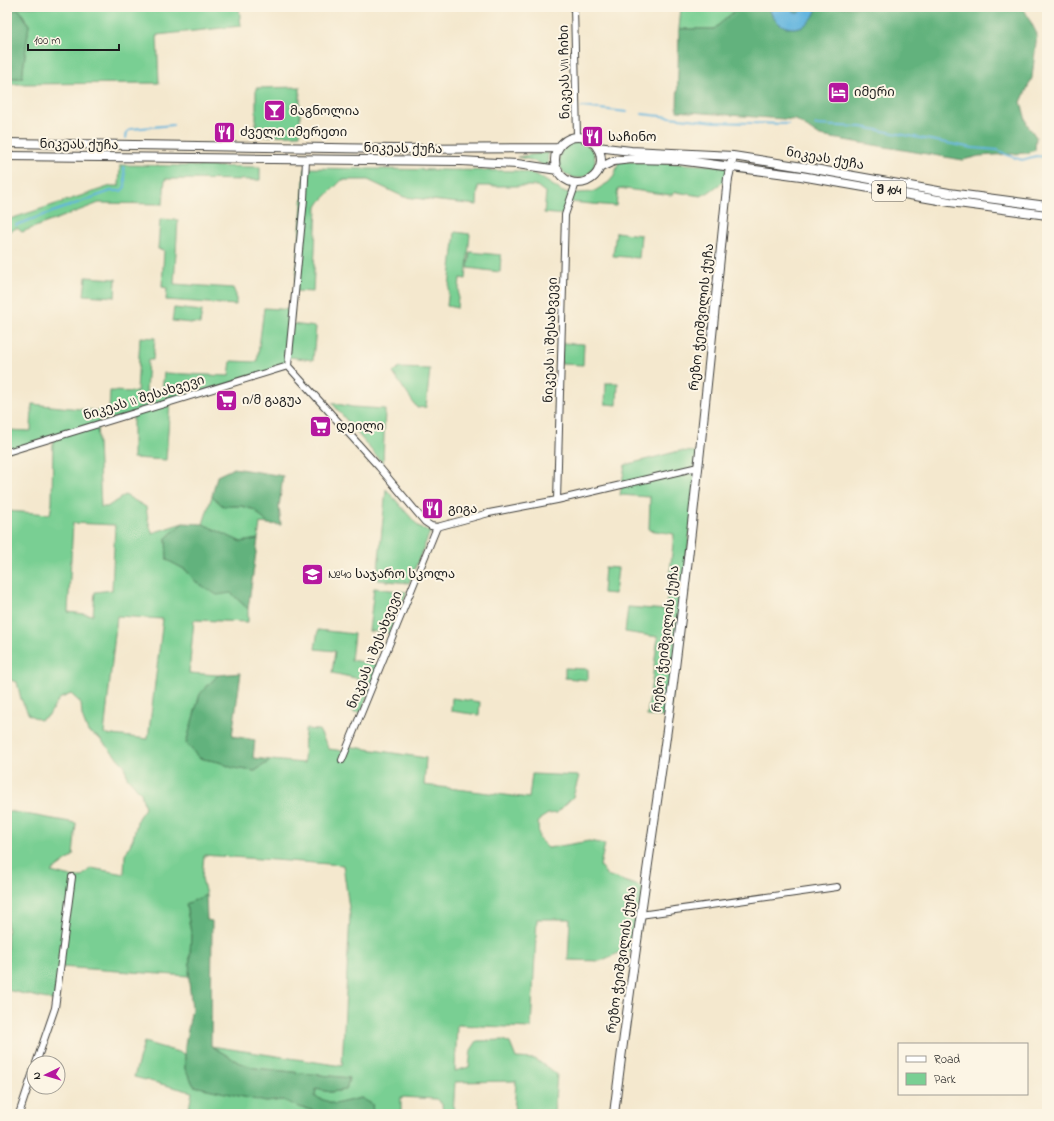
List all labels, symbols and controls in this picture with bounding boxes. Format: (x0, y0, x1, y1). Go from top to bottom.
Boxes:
street label: ნიკეას VII ჩიხი (555, 25, 575, 119)
scale bar (28, 26, 119, 52)
text: 100 m (34, 32, 61, 50)
hotel icon: იმერი (826, 79, 852, 105)
place label: იმერი (854, 83, 895, 102)
bar icon: მაგნოლია (261, 98, 287, 124)
place label: მაგნოლია (290, 102, 359, 121)
restaurant icon: ძველი იმერეთი (212, 119, 238, 145)
place label: ძველი იმერეთი (240, 123, 347, 142)
restaurant icon: საჩინო (580, 124, 606, 150)
place label: საჩინო (608, 128, 657, 147)
street label: ნიკეას ქუჩა (39, 135, 119, 155)
street label: ნიკეას ქუჩა (363, 139, 443, 159)
street label: ნიკეას ქუჩა (785, 143, 865, 175)
road number: შ 104 (872, 181, 906, 201)
street label: რეზო ჭეიშვილის ქუჩა (685, 242, 719, 392)
street label: ნიკეას II შესახვევი (539, 277, 563, 403)
street label: ნიკეას II შესახვევი (81, 371, 207, 425)
supermarket icon: ი/მ გაგუა (214, 387, 240, 413)
place label: ი/მ გაგუა (242, 391, 302, 410)
supermarket icon: დეილი (307, 413, 333, 439)
place label: დეილი (336, 417, 384, 436)
restaurant icon: გიგა (419, 496, 445, 522)
place label: გიგა (448, 500, 477, 519)
school or university icon: №40 საჯარო სკოლა (299, 561, 325, 587)
street label: რეზო ჭეიშვილის ქუჩა (648, 564, 684, 714)
place label: №40 საჯარო სკოლა (328, 565, 455, 584)
street label: ნიკეას II შესახვევი (343, 588, 407, 712)
street label: რეზო ჭეიშვილის ქუჩა (602, 885, 642, 1035)
legend (898, 1043, 1028, 1095)
text: Road (934, 1051, 960, 1069)
north arrow (26, 1055, 66, 1095)
text: N (29, 1071, 45, 1080)
text: Park (934, 1071, 956, 1089)

